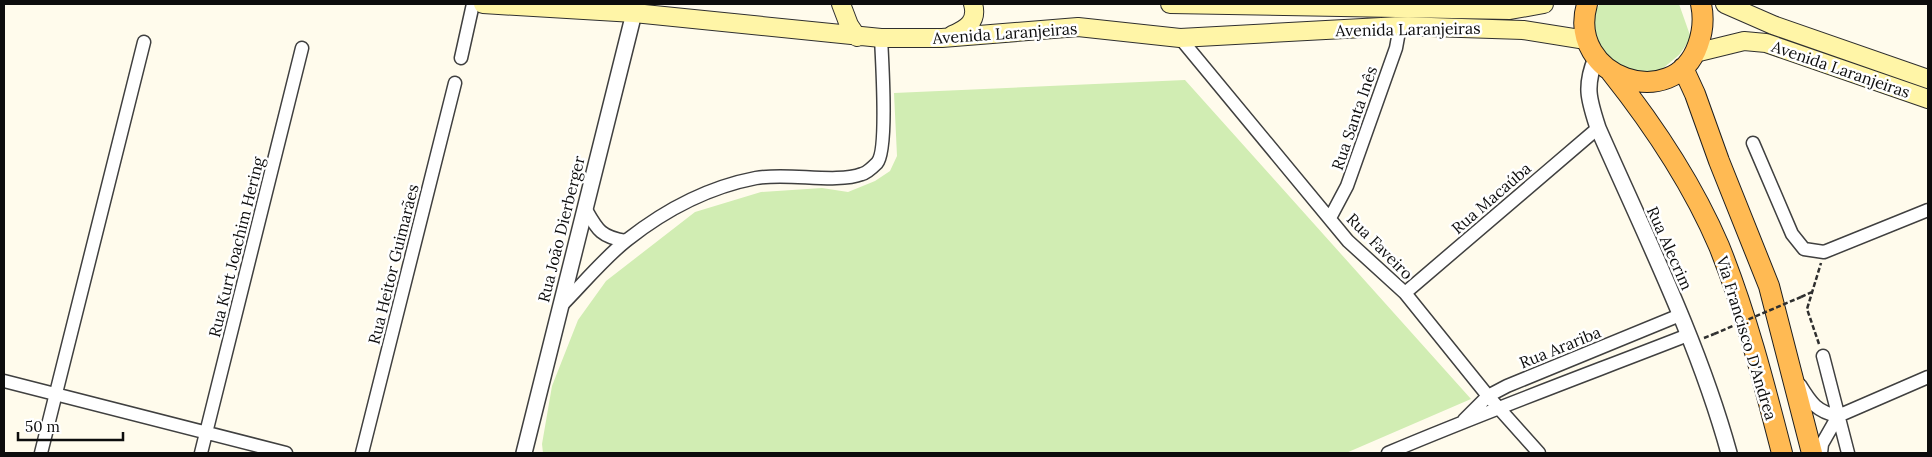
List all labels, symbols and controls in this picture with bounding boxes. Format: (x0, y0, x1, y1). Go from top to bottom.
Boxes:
street label: Avenida Laranjeiras (931, 18, 1078, 48)
street label: Avenida Laranjeiras (1334, 18, 1481, 40)
street label: Avenida Laranjeiras (1768, 36, 1913, 102)
street label: Rua Santa Inês (1327, 63, 1381, 173)
street label: Rua Kurt Joachim Hering (204, 154, 268, 339)
street label: Rua João Dierberger (533, 154, 589, 304)
street label: Rua Macaúba (1447, 158, 1535, 238)
street label: Rua Heitor Guimarães (363, 182, 423, 346)
street label: Rua Alecrim (1643, 203, 1697, 293)
street label: Rua Faveiro (1343, 209, 1417, 283)
street label: Via Francisco D'Andrea (1712, 253, 1781, 422)
street label: Rua Arariba (1516, 322, 1604, 372)
scale bar (18, 410, 122, 442)
text: 50 m (25, 417, 60, 436)

